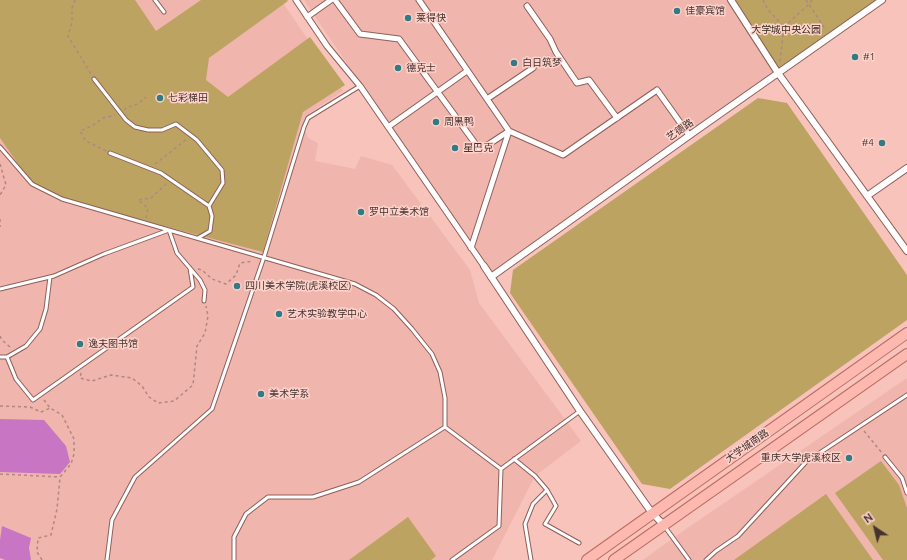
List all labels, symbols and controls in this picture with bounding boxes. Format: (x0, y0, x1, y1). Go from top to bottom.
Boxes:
place label: 佳豪宾馆 (685, 5, 725, 17)
marker: 佳豪宾馆 (672, 6, 682, 16)
place label: 莱得快 (416, 12, 446, 24)
marker: 莱得快 (403, 13, 413, 23)
park label: 大学城中央公园 (751, 24, 821, 36)
place label: #1 (863, 51, 875, 63)
marker: #1 (850, 52, 860, 62)
place label: 白日筑梦 (522, 57, 562, 69)
marker: 白日筑梦 (509, 58, 519, 68)
place label: 德克士 (406, 62, 436, 74)
marker: 德克士 (393, 63, 403, 73)
place label: 七彩梯田 (168, 92, 208, 104)
marker: 七彩梯田 (155, 93, 165, 103)
place label: 周黑鸭 (444, 116, 474, 128)
street label: 艺德路 (664, 116, 696, 144)
marker: 周黑鸭 (431, 117, 441, 127)
place label: #4 (862, 137, 874, 149)
marker: #4 (877, 138, 887, 148)
place label: 星巴克 (463, 142, 493, 154)
marker: 星巴克 (450, 143, 460, 153)
place label: 罗中立美术馆 (369, 206, 429, 218)
marker: 罗中立美术馆 (356, 207, 366, 217)
place label: 四川美术学院(虎溪校区) (245, 280, 351, 292)
marker: 四川美术学院(虎溪校区) (232, 281, 242, 291)
place label: 艺术实验教学中心 (287, 308, 367, 320)
marker: 艺术实验教学中心 (274, 309, 284, 319)
place label: 逸夫图书馆 (88, 338, 138, 350)
marker: 逸夫图书馆 (75, 339, 85, 349)
place label: 美术学系 (269, 388, 309, 400)
marker: 美术学系 (256, 389, 266, 399)
street label: 大学城南路 (723, 427, 771, 465)
place label: 重庆大学虎溪校区 (761, 452, 841, 464)
marker: 重庆大学虎溪校区 (844, 453, 854, 463)
north arrow (855, 508, 895, 548)
text: N (861, 511, 875, 525)

